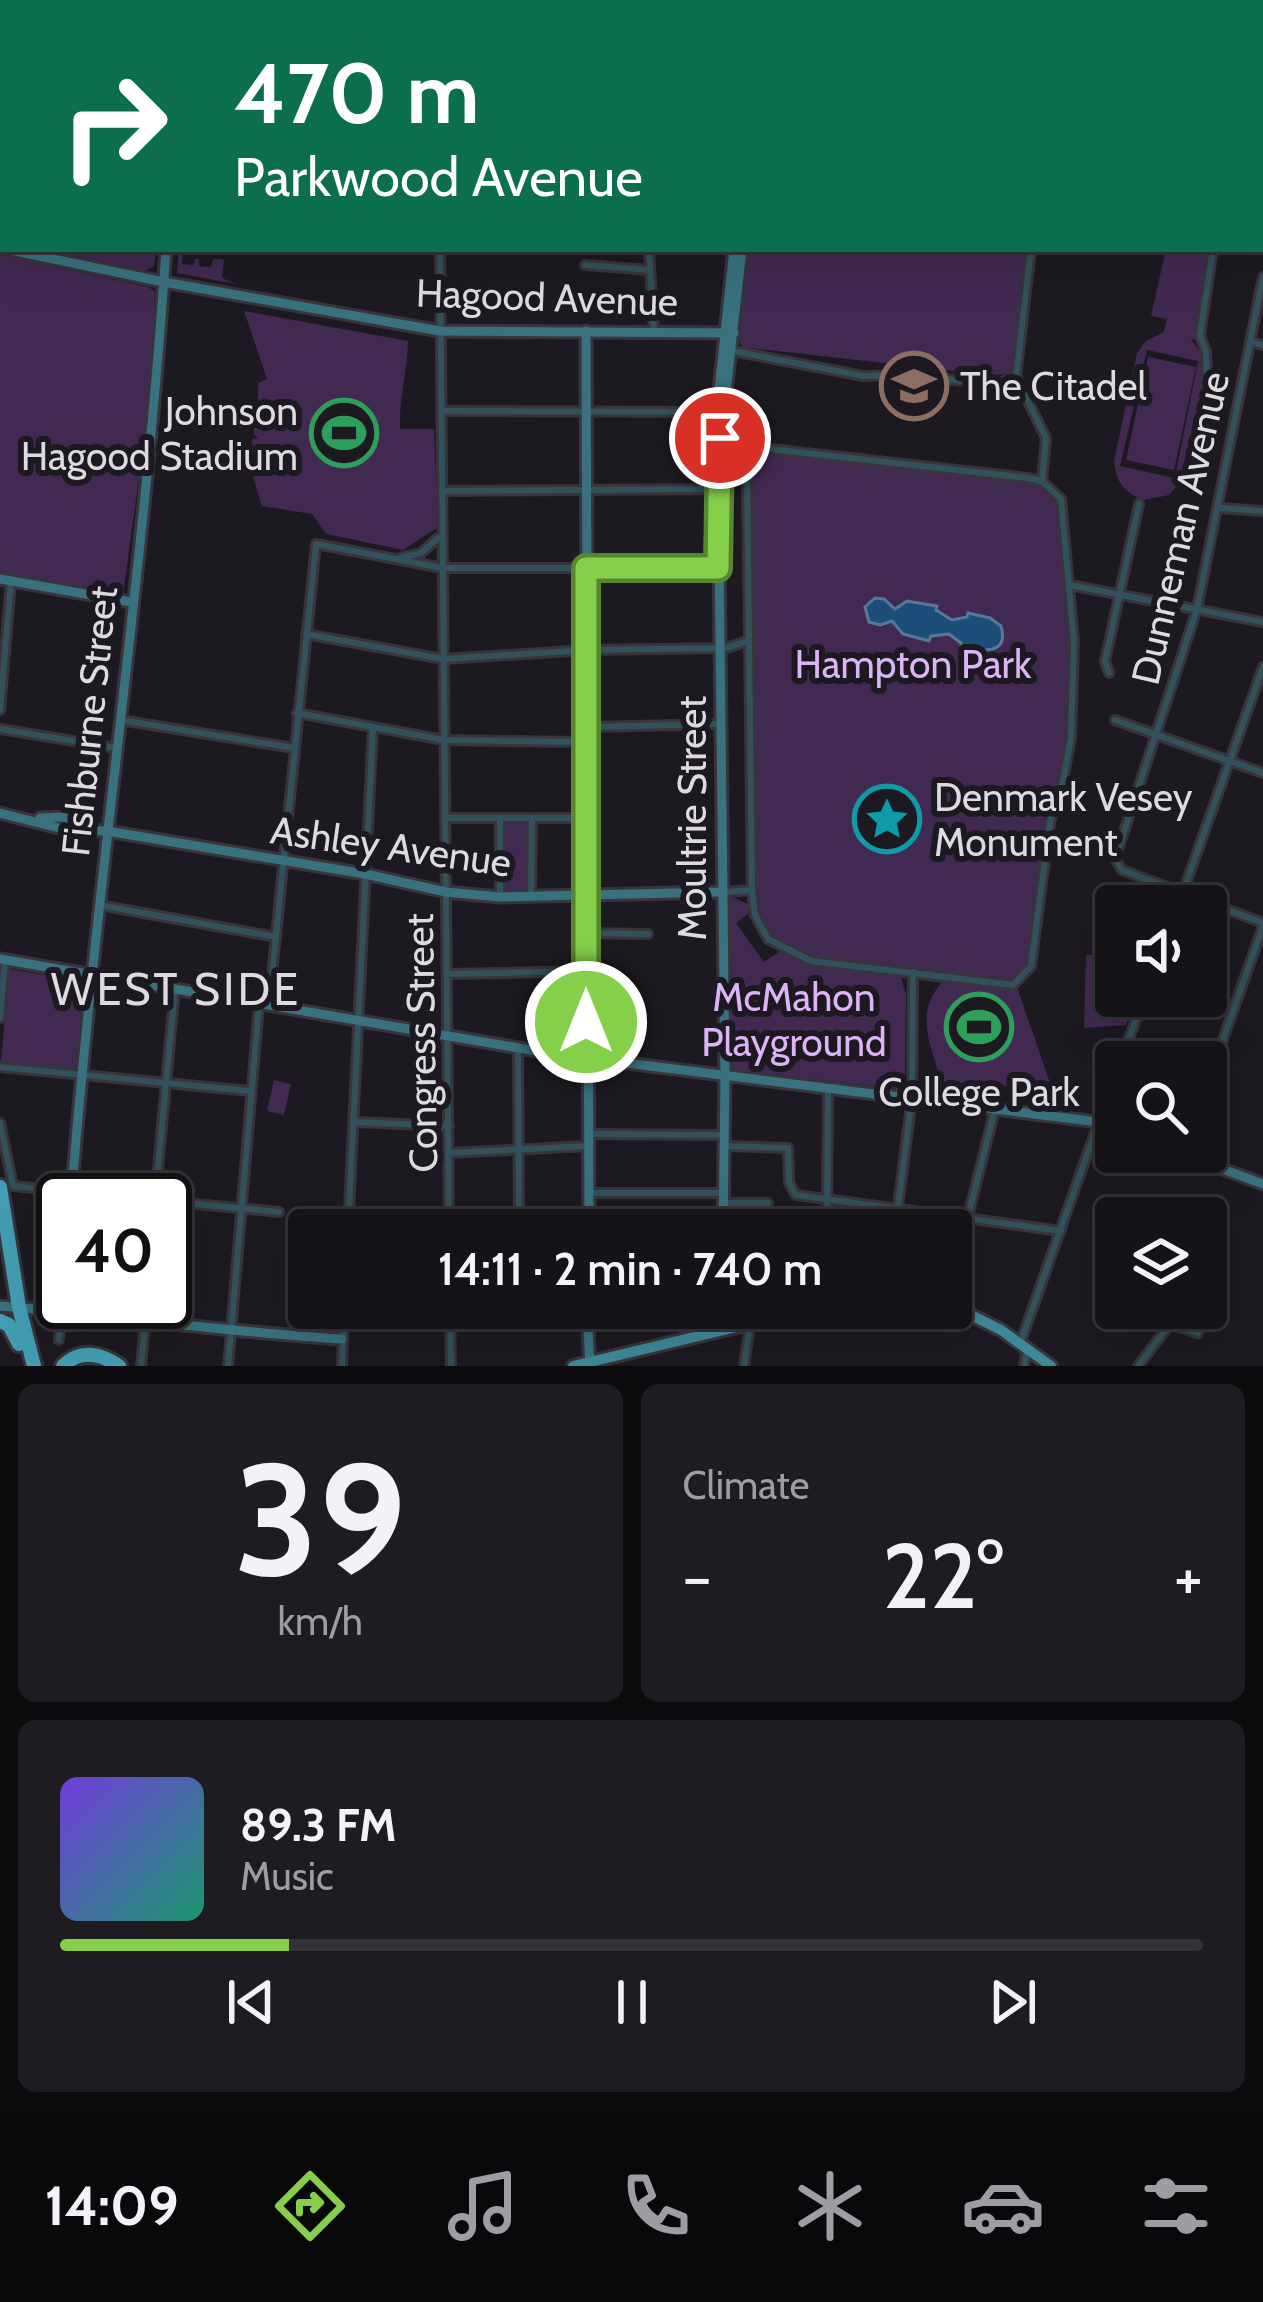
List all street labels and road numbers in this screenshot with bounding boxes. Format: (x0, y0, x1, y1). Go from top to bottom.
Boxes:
street label: Hagood Avenue (415, 268, 679, 326)
street label: Dunneman Avenue (1121, 367, 1239, 689)
street label: Fishburne Street (51, 584, 127, 858)
street label: Moultrie Street (668, 696, 716, 940)
street label: Ashley Avenue (268, 805, 514, 887)
street label: Congress Street (395, 913, 447, 1173)

